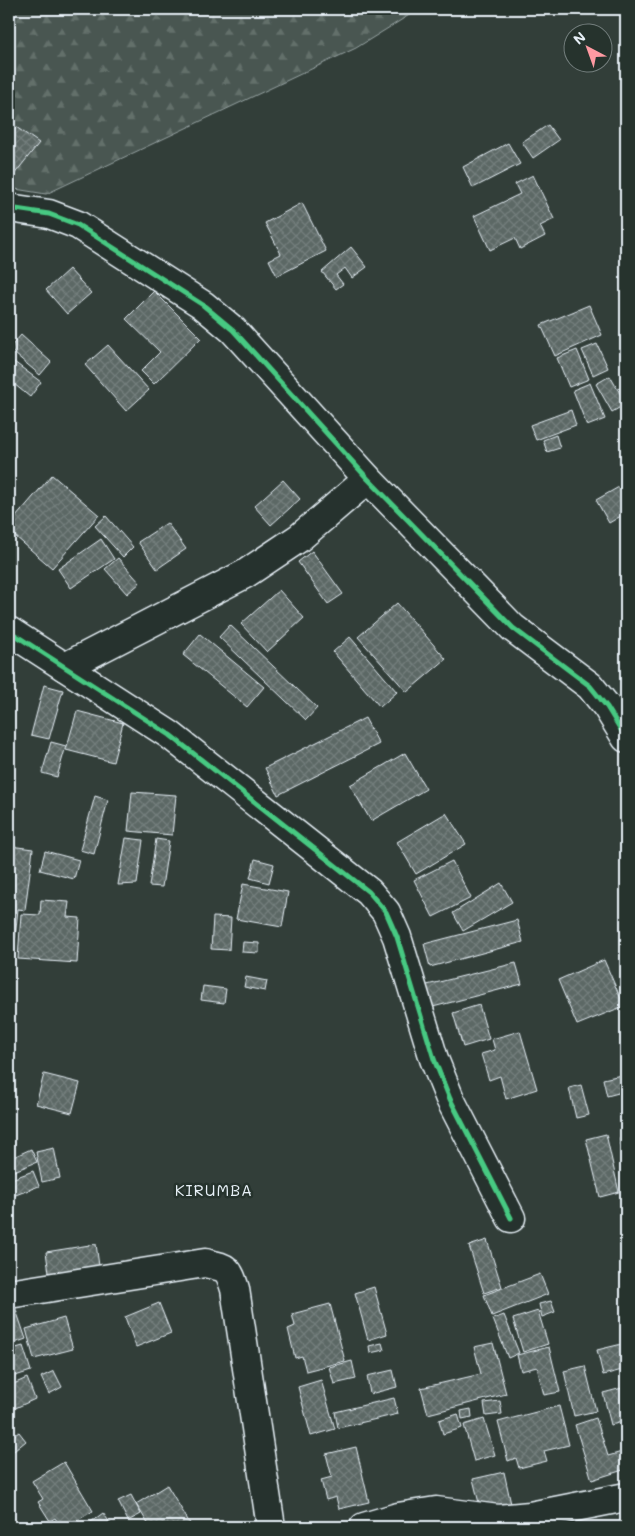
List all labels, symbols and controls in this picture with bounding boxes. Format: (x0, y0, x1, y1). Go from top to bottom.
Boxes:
north arrow (562, 22, 612, 72)
text: N (569, 27, 589, 48)
district label: KIRUMBA (175, 1179, 253, 1200)

